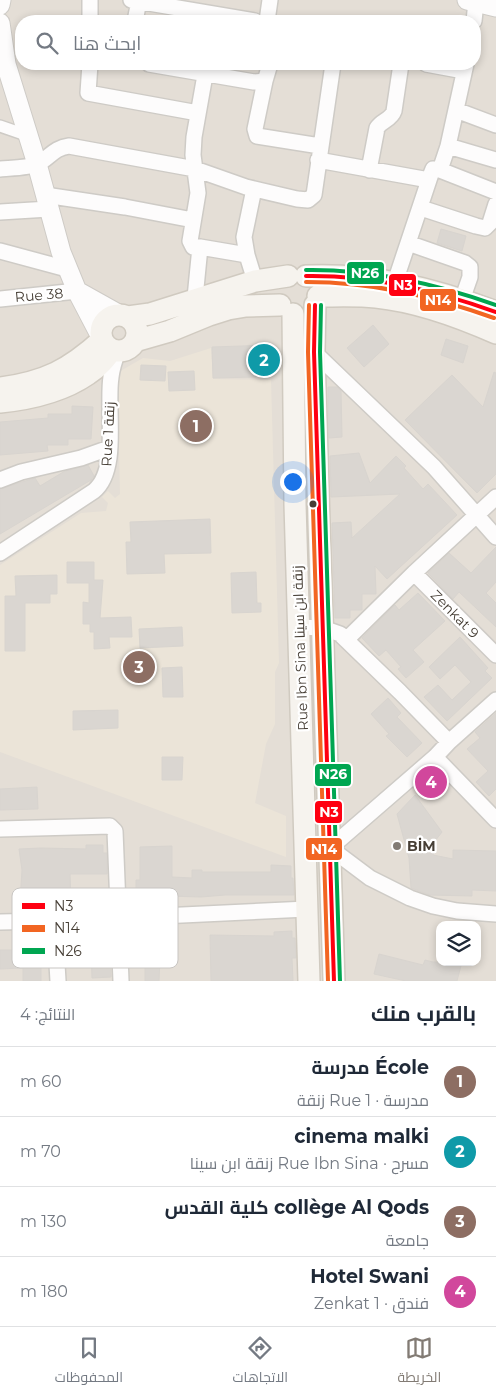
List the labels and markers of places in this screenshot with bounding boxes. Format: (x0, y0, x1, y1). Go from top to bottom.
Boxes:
pin: 2 (248, 341, 280, 379)
pin: 1 (180, 407, 212, 445)
unlabelled marker (308, 499, 318, 509)
pin: 3 (123, 648, 155, 686)
pin: 4 (415, 763, 447, 801)
place label: BİM (407, 837, 436, 855)
marker: BİM (391, 840, 403, 852)

